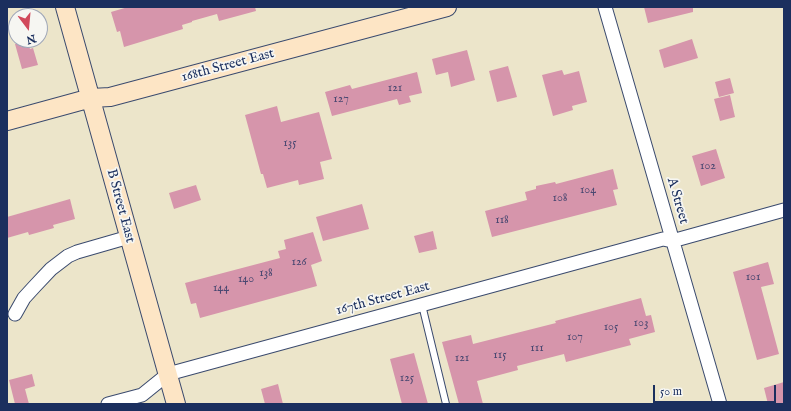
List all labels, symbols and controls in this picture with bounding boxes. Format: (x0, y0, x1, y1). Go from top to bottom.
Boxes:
north arrow (8, 8, 48, 48)
text: N (25, 31, 38, 47)
street label: 168th Street East (180, 46, 276, 86)
house number: 121 (388, 82, 402, 96)
house number: 127 (333, 93, 349, 107)
house number: 135 (283, 137, 297, 151)
house number: 102 (700, 160, 716, 174)
street label: B Street East (102, 167, 138, 245)
street label: A Street (662, 176, 692, 226)
house number: 104 (580, 184, 596, 198)
house number: 108 (552, 192, 568, 206)
house number: 118 (495, 214, 509, 228)
house number: 126 (291, 256, 307, 270)
house number: 138 (259, 267, 273, 281)
house number: 101 (746, 271, 760, 285)
house number: 140 (238, 273, 254, 287)
street label: 167th Street East (334, 278, 432, 320)
house number: 144 (213, 282, 229, 296)
house number: 103 (634, 317, 648, 331)
house number: 105 (604, 321, 618, 335)
house number: 107 (567, 331, 583, 345)
house number: 111 (530, 342, 544, 356)
house number: 115 (493, 349, 507, 363)
house number: 121 (455, 352, 469, 366)
house number: 125 (400, 372, 414, 386)
scale bar (655, 377, 778, 403)
text: 50 m (660, 384, 682, 399)

